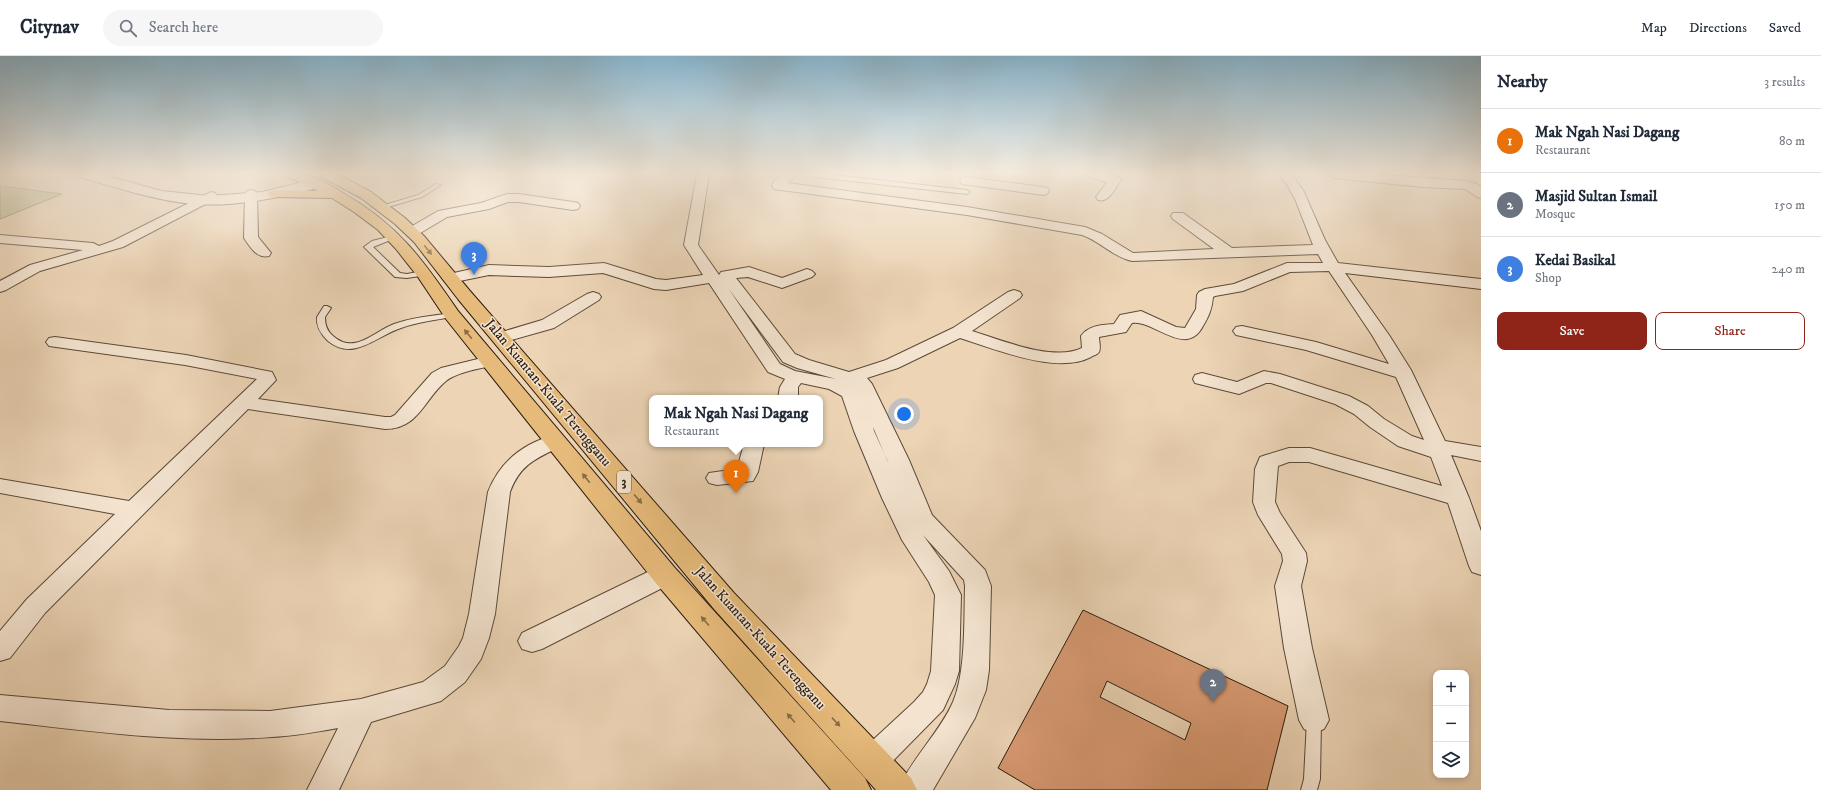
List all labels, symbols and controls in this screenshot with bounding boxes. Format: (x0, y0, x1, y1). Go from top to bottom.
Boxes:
search box (103, 10, 383, 46)
text: Citynav (20, 16, 79, 39)
icon: search (117, 17, 139, 39)
text: Search here (149, 18, 218, 37)
text: Map (1641, 19, 1667, 37)
text: Directions (1689, 19, 1747, 37)
text: Saved (1769, 19, 1801, 37)
text: Nearby (1497, 71, 1547, 93)
text: 3 results (1764, 74, 1805, 90)
text: Mak Ngah Nasi Dagang (1535, 123, 1679, 142)
text: 1 (1508, 133, 1512, 149)
text: 80 m (1779, 133, 1805, 149)
text: Restaurant (1535, 142, 1591, 158)
text: Masjid Sultan Ismail (1535, 187, 1657, 206)
text: 2 (1507, 197, 1513, 213)
text: 150 m (1774, 197, 1805, 213)
text: Mosque (1535, 206, 1575, 222)
pin: 3 (461, 242, 487, 275)
one-way arrow (423, 244, 432, 255)
text: Kedai Basikal (1535, 251, 1616, 270)
text: 3 (1508, 261, 1512, 277)
text: 240 m (1772, 261, 1805, 277)
text: Shop (1535, 270, 1561, 286)
button: Save (1497, 312, 1647, 350)
button: Share (1655, 312, 1805, 350)
street label: Jalan Kuantan-Kuala Terengganu (480, 314, 615, 471)
one-way arrow (463, 329, 472, 340)
popup (649, 395, 823, 447)
text: Mak Ngah Nasi Dagang (664, 404, 808, 423)
your location (894, 404, 914, 424)
text: Restaurant (664, 423, 719, 439)
pin: 1 (723, 460, 749, 493)
road number: 3 (617, 471, 631, 493)
one-way arrow (581, 473, 590, 483)
one-way arrow (633, 494, 642, 504)
street label: Jalan Kuantan-Kuala Terengganu (689, 561, 829, 714)
one-way arrow (701, 615, 710, 626)
pin: 2 (1200, 669, 1226, 702)
map controls (1433, 670, 1469, 778)
button: + (1433, 670, 1469, 706)
button: − (1433, 706, 1469, 742)
one-way arrow (786, 713, 795, 724)
one-way arrow (831, 717, 840, 726)
button: layers (1433, 742, 1469, 778)

